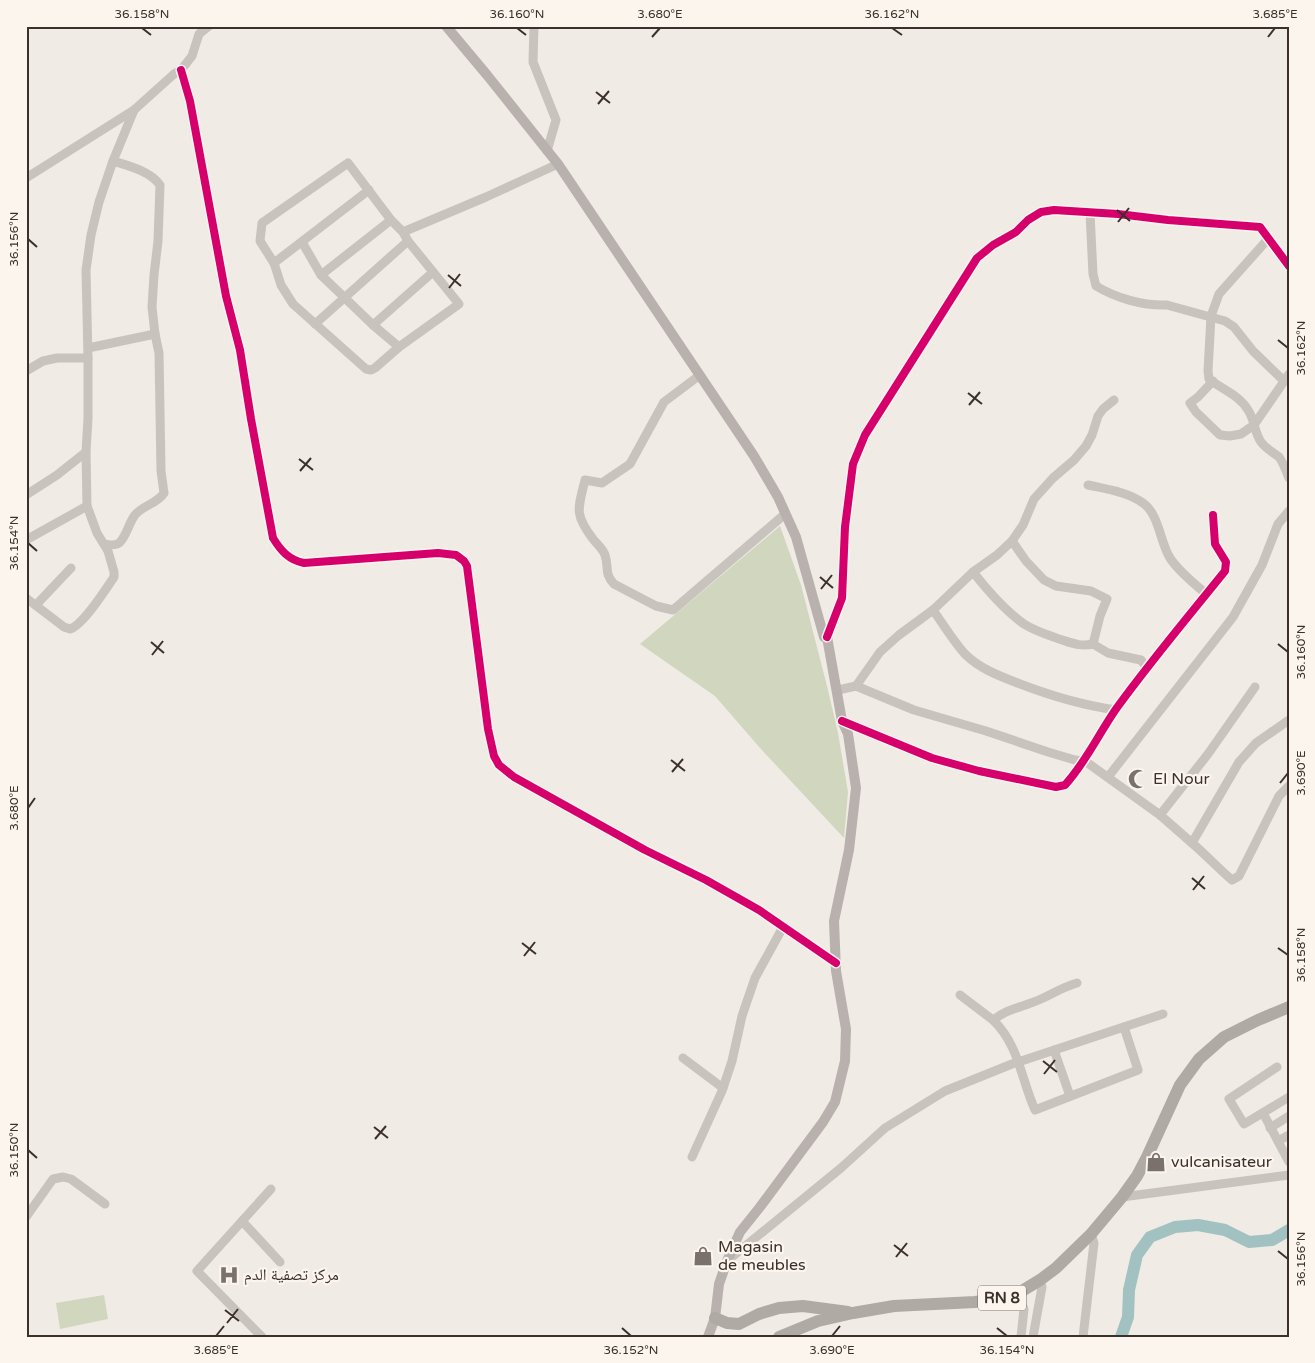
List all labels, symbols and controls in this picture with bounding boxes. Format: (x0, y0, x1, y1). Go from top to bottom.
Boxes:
text: 36.158°N (115, 7, 169, 21)
text: 36.160°N (490, 7, 544, 21)
text: 3.680°E (637, 7, 683, 21)
text: 36.162°N (865, 7, 919, 21)
text: 3.685°E (1252, 7, 1298, 21)
text: 36.156°N (7, 212, 21, 266)
text: 36.162°N (1294, 321, 1308, 375)
text: 36.154°N (7, 516, 21, 570)
text: 36.160°N (1294, 625, 1308, 679)
text: 3.690°E (1294, 750, 1308, 796)
mosque icon: El Nour (1127, 768, 1149, 790)
place label: El Nour (1153, 769, 1210, 789)
text: 3.680°E (7, 785, 21, 831)
text: 36.158°N (1294, 928, 1308, 982)
text: 36.150°N (7, 1123, 21, 1177)
shop icon: vulcanisateur (1145, 1151, 1167, 1173)
place label: vulcanisateur (1171, 1152, 1273, 1172)
text: 36.156°N (1294, 1232, 1308, 1286)
place label: Magasin de meubles (718, 1237, 806, 1275)
shop icon: Magasin de meubles (692, 1245, 714, 1267)
hospital icon: مركز تصفية الدم (218, 1264, 240, 1286)
place label: مركز تصفية الدم (244, 1265, 339, 1285)
road number: RN 8 (978, 1286, 1026, 1310)
text: 3.685°E (193, 1343, 239, 1357)
text: 36.152°N (604, 1343, 658, 1357)
text: 3.690°E (809, 1343, 855, 1357)
text: 36.154°N (980, 1343, 1034, 1357)

